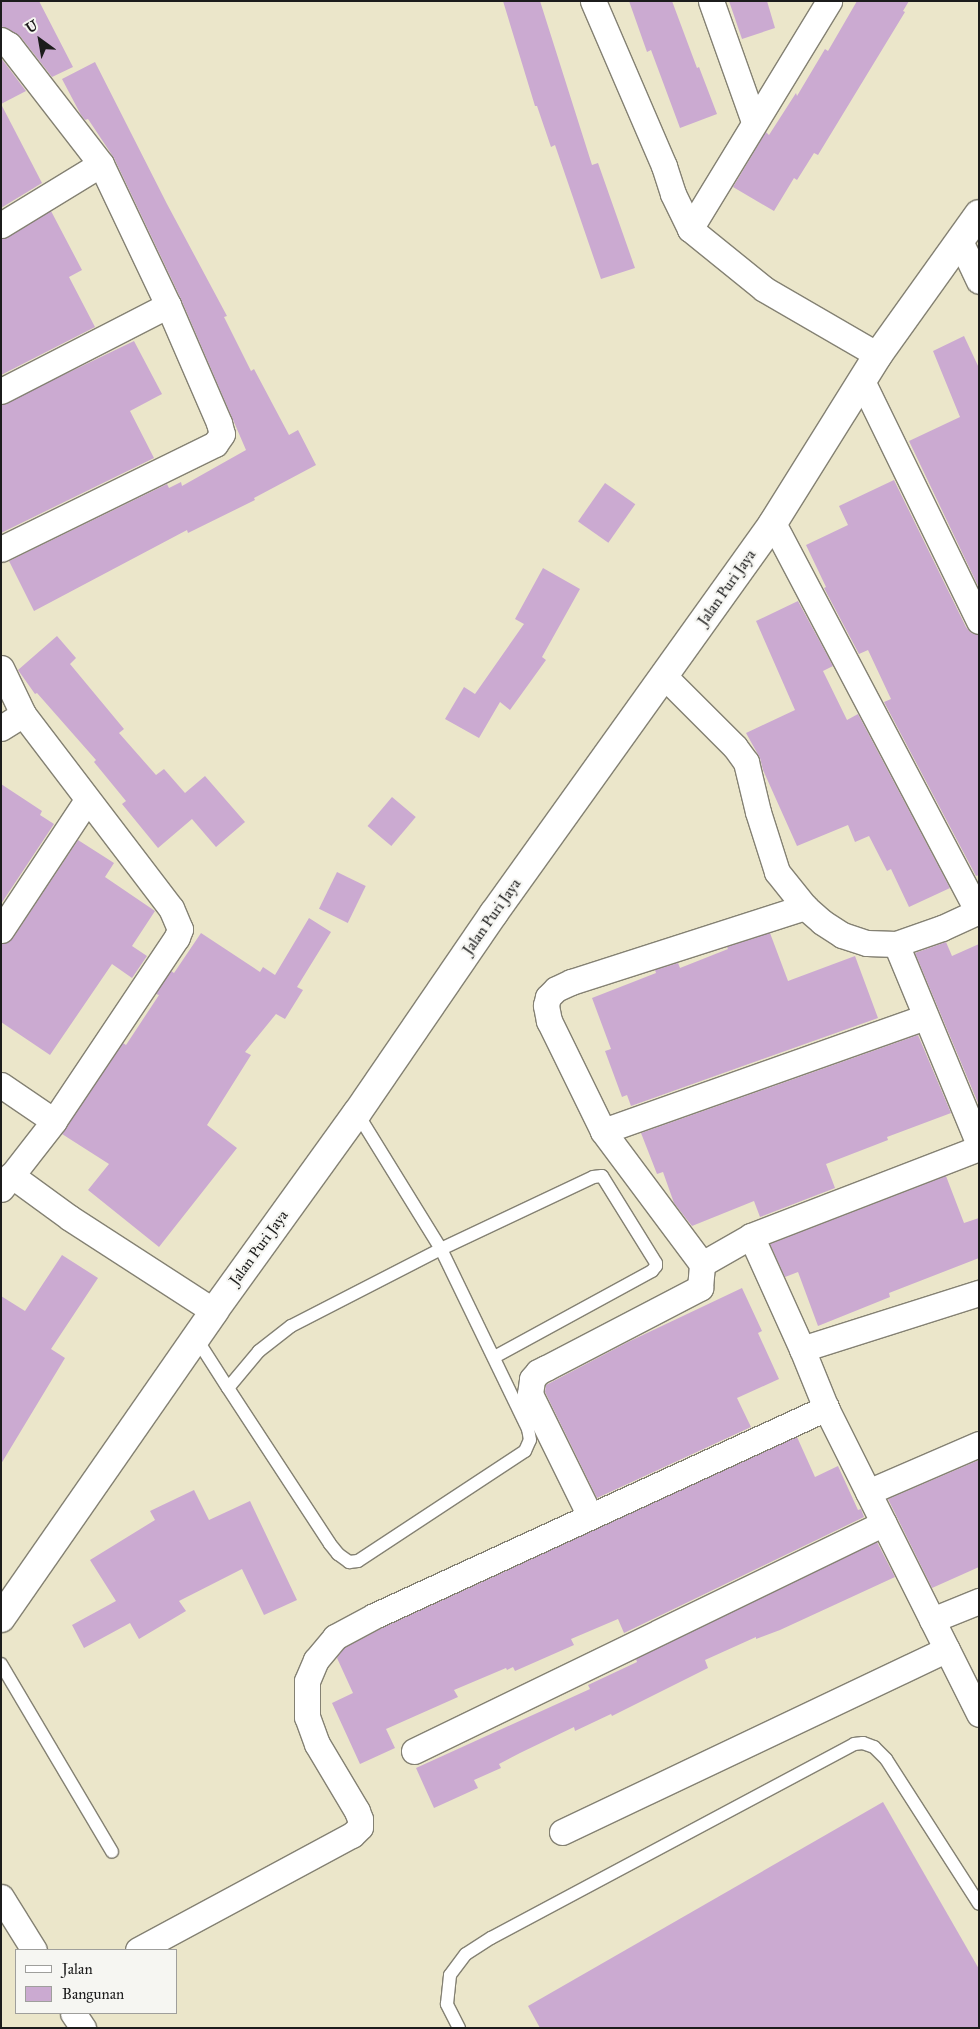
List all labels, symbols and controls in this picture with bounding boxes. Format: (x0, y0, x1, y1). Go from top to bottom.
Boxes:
north arrow (15, 15, 65, 65)
text: U (23, 17, 41, 37)
street label: Jalan Puri Jaya (694, 547, 760, 629)
street label: Jalan Puri Jaya (459, 876, 525, 958)
street label: Jalan Puri Jaya (226, 1207, 292, 1289)
legend (15, 1949, 178, 2014)
text: Jalan (62, 1960, 93, 1978)
text: Bangunan (62, 1985, 124, 2003)

